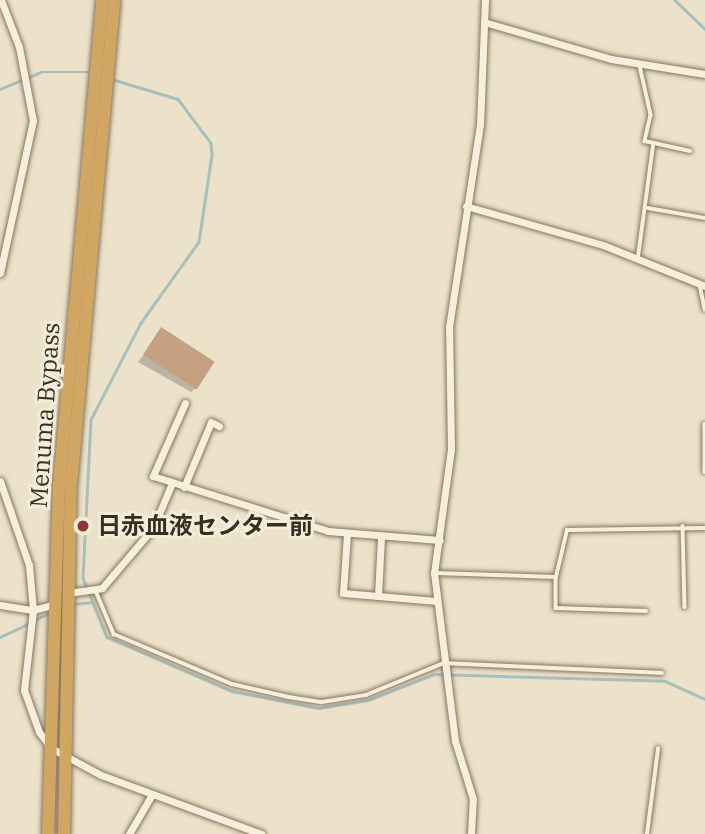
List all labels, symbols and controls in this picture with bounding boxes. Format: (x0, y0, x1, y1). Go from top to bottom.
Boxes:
street label: Menuma Bypass (24, 321, 66, 509)
place label: 日赤血液センター前 (97, 512, 313, 540)
marker: 日赤血液センター前 (75, 518, 91, 534)

